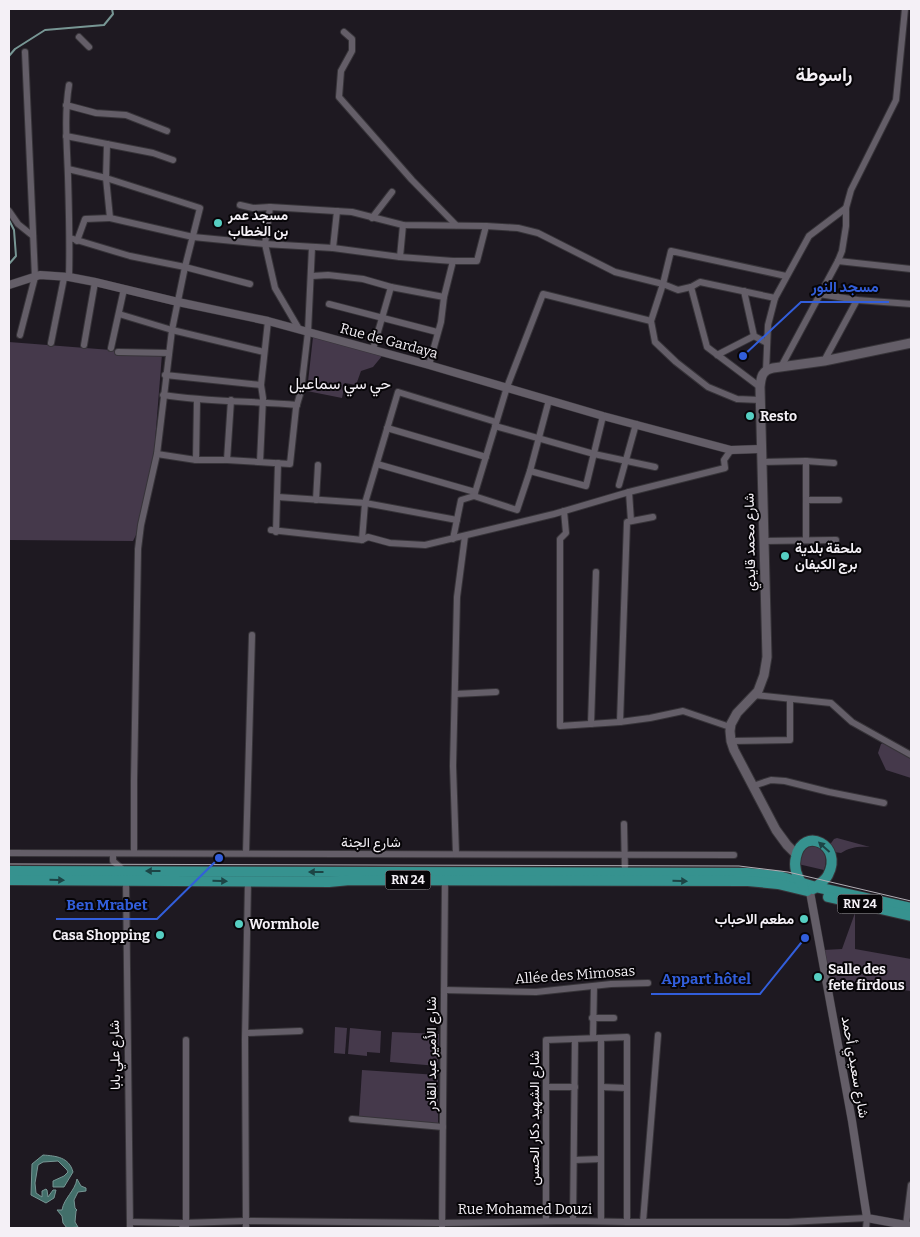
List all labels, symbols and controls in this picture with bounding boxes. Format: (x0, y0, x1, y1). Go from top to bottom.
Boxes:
district label: راسوطة (796, 63, 853, 87)
place label: مسجد عمر بن الخطاب (227, 207, 288, 240)
marker: مسجد عمر بن الخطاب (212, 217, 224, 229)
callout: مسجد النور (801, 272, 889, 302)
text: مسجد النور (810, 278, 879, 296)
street label: Rue de Gardaya (338, 320, 440, 362)
district label: حي سي سماعيل (289, 374, 391, 397)
place label: Resto (760, 408, 797, 425)
marker: Resto (744, 410, 756, 422)
street label: شارع محمد قايدي (741, 493, 762, 591)
place label: ملحقة بلدية برج الكيفان (795, 540, 862, 574)
marker: ملحقة بلدية برج الكيفان (779, 550, 791, 562)
street label: شارع الجنة (341, 834, 401, 853)
one-way arrow (818, 841, 830, 853)
one-way arrow (145, 867, 161, 875)
one-way arrow (307, 868, 323, 876)
road number: RN 24 (386, 870, 430, 890)
one-way arrow (50, 876, 66, 884)
one-way arrow (212, 877, 228, 885)
one-way arrow (672, 878, 688, 886)
callout: Ben Mrabet (56, 889, 157, 919)
road number: RN 24 (838, 894, 882, 914)
text: Ben Mrabet (66, 896, 148, 914)
place label: مطعم الاحباب (715, 911, 794, 928)
marker: مطعم الاحباب (798, 913, 810, 925)
place label: Wormhole (249, 916, 320, 933)
marker: Wormhole (233, 918, 245, 930)
place label: Casa Shopping (52, 927, 150, 944)
marker: Casa Shopping (154, 929, 166, 941)
place label: Salle des fete firdous (828, 961, 905, 994)
street label: Allée des Mimosas (514, 962, 636, 988)
callout: Appart hôtel (651, 964, 760, 994)
text: Appart hôtel (661, 970, 751, 988)
marker: Salle des fete firdous (812, 971, 824, 983)
street label: شارع الأمير عبد القادر (423, 996, 442, 1113)
street label: شارع سعيدي أحمد (835, 1015, 872, 1120)
street label: شارع علي بابا (106, 1020, 127, 1090)
street label: شارع الشهيد دكار الحسن (526, 1050, 545, 1186)
street label: Rue Mohamed Douzi (458, 1201, 592, 1218)

